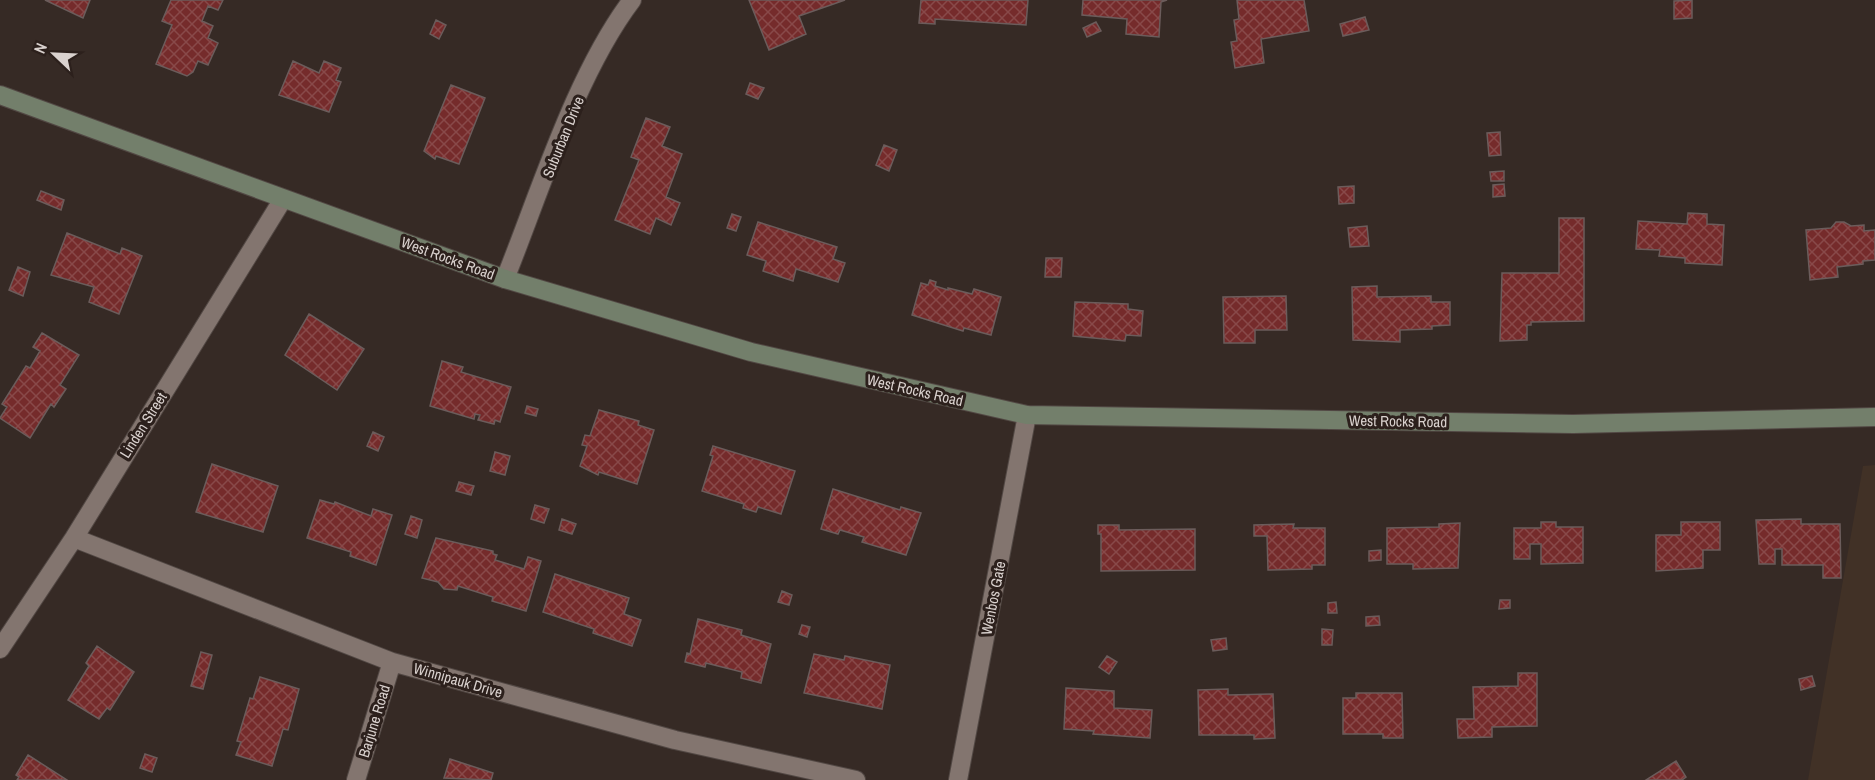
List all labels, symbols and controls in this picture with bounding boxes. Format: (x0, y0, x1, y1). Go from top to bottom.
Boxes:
north arrow (24, 24, 84, 84)
text: N (28, 39, 52, 57)
street label: Suburban Drive (537, 93, 589, 181)
street label: West Rocks Road (398, 231, 498, 285)
street label: West Rocks Road (865, 369, 965, 411)
street label: Linden Street (115, 388, 172, 462)
street label: West Rocks Road (1349, 410, 1447, 432)
street label: Wenbos Gate (976, 559, 1010, 637)
street label: Winnipauk Drive (411, 657, 505, 703)
street label: Barjune Road (353, 682, 395, 760)

